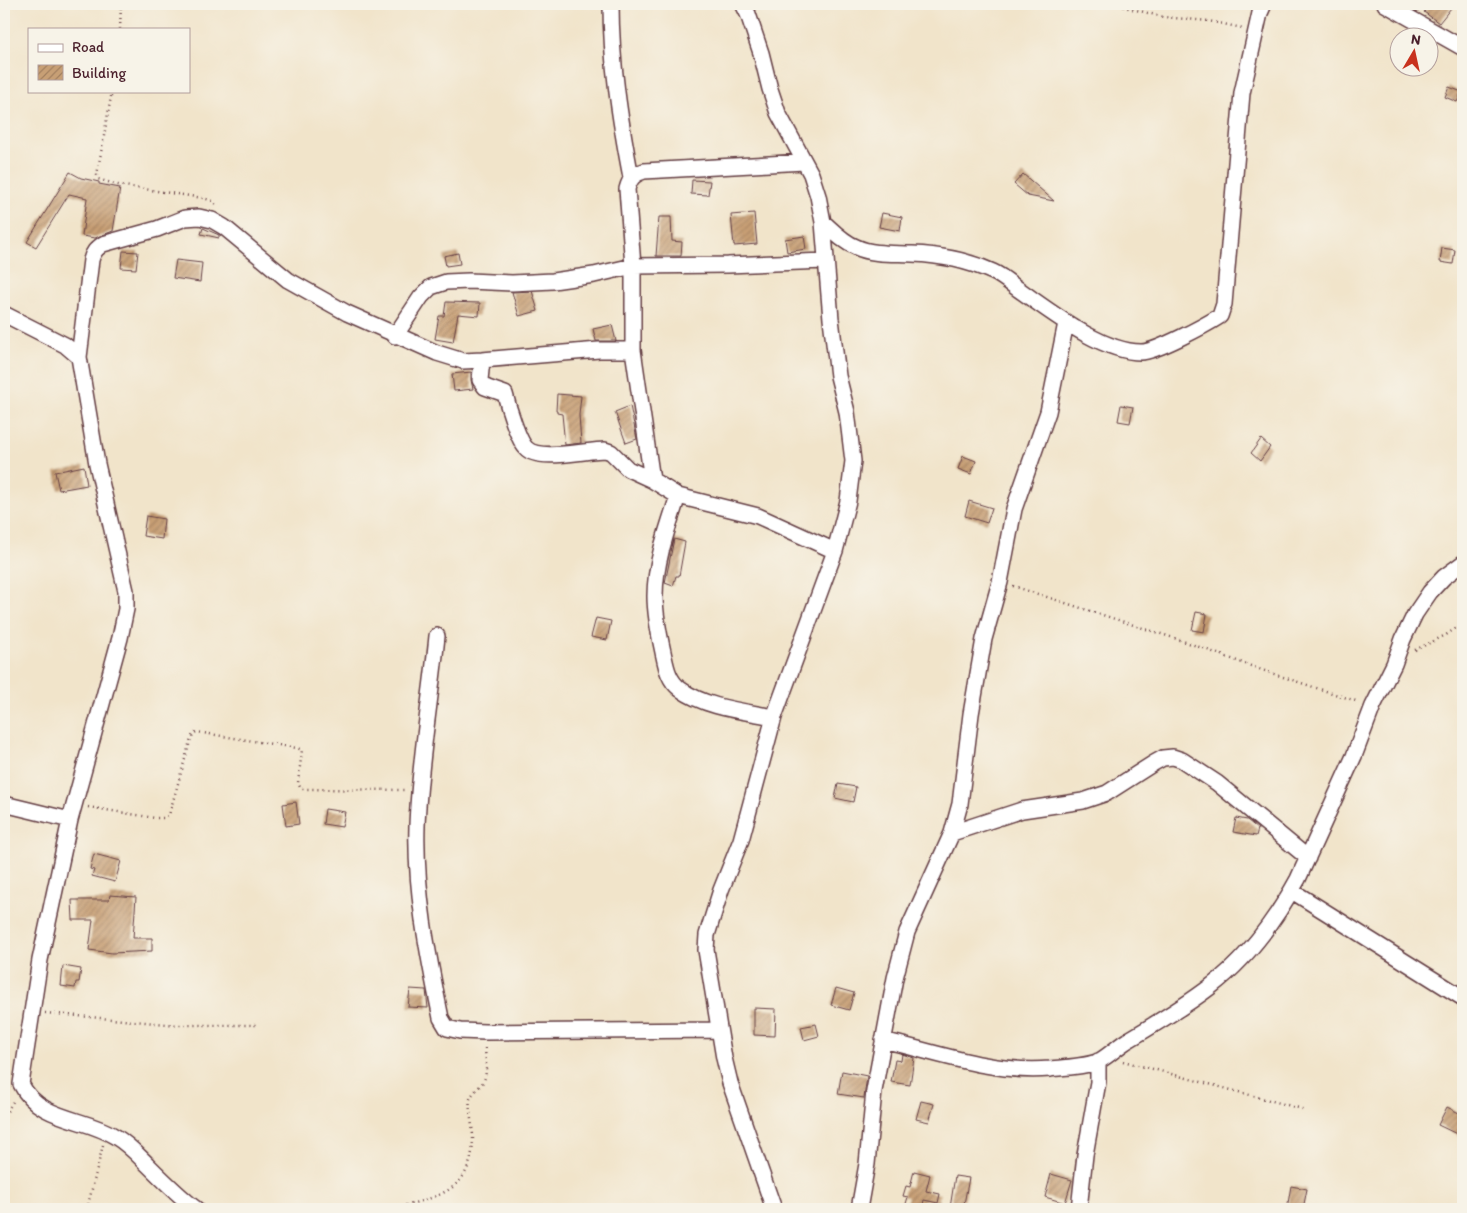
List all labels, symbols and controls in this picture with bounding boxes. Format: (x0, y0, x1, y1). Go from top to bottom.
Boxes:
legend (28, 28, 190, 92)
north arrow (1390, 28, 1440, 78)
text: N (1410, 31, 1422, 49)
text: Road (72, 38, 105, 56)
text: Building (72, 64, 126, 82)

